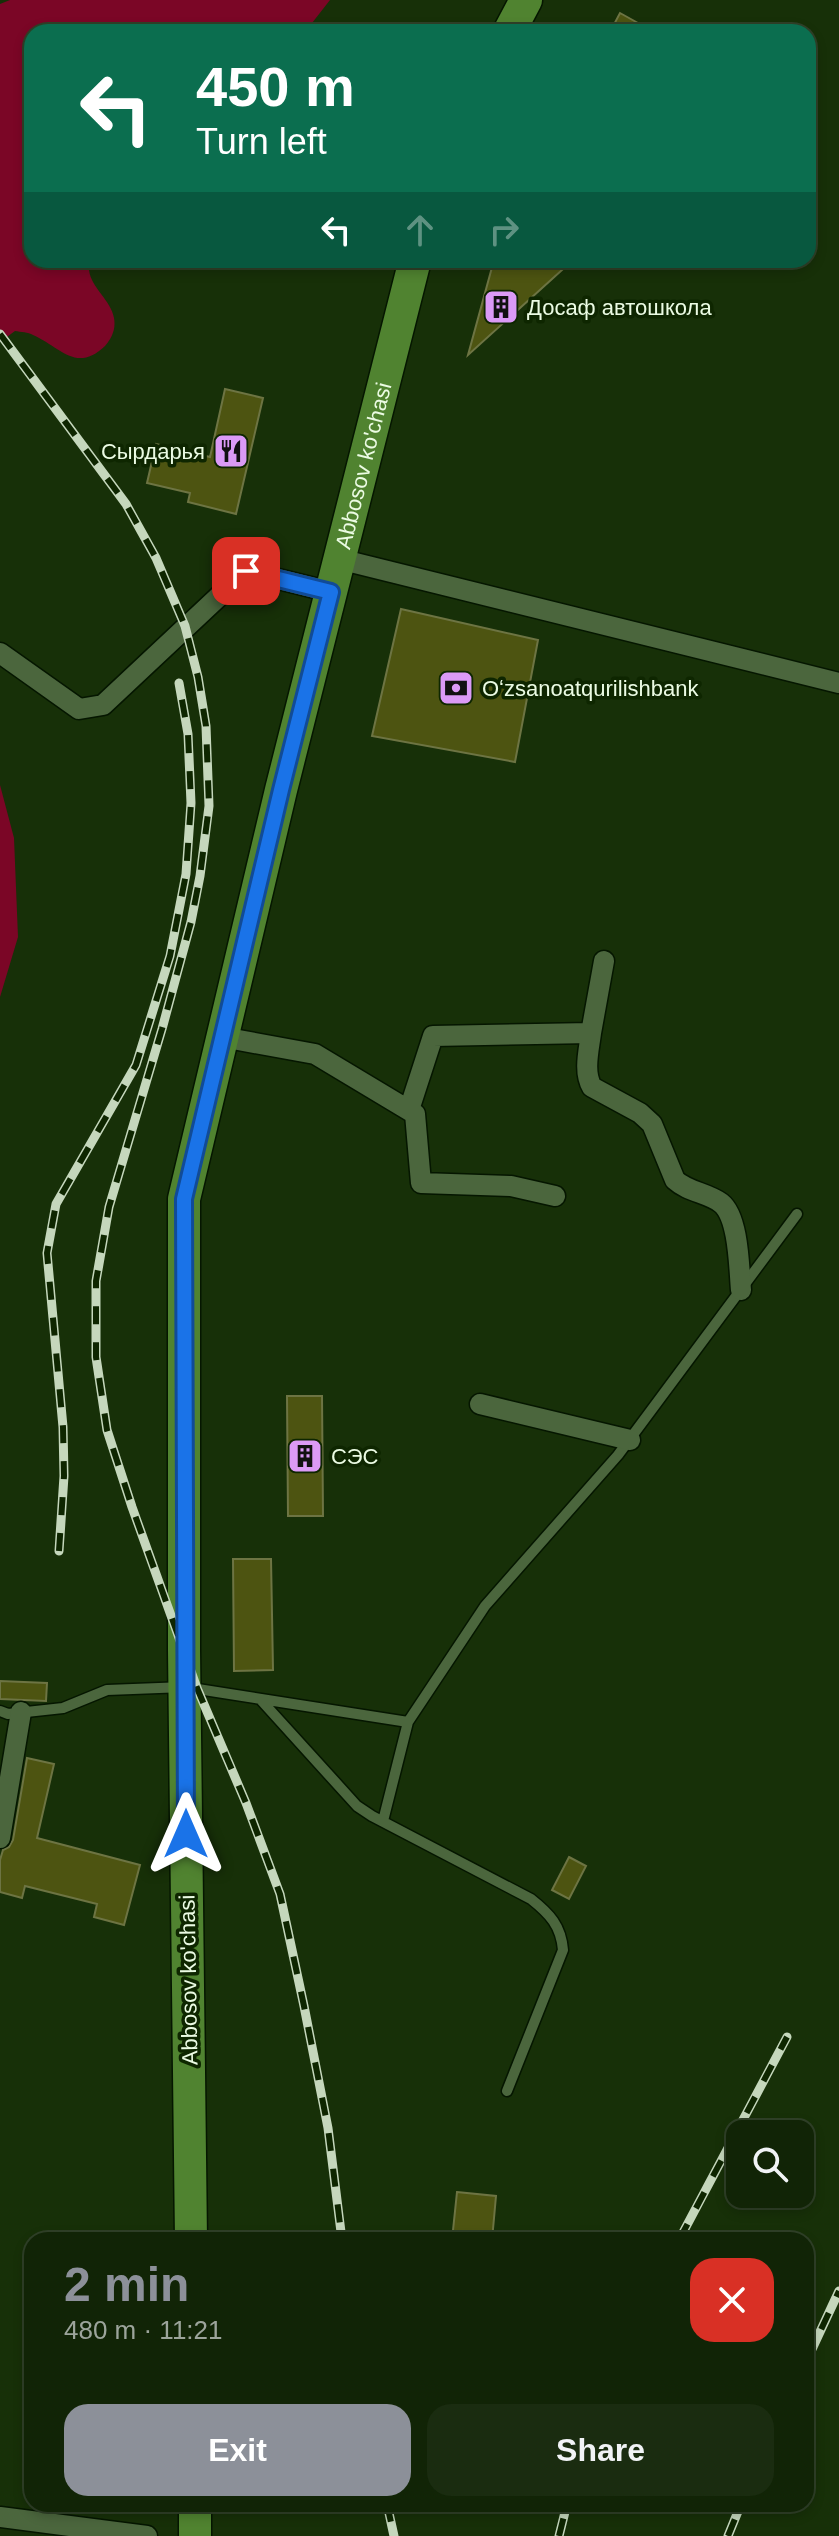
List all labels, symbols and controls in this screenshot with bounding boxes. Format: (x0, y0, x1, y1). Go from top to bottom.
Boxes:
text: 450 m (196, 55, 355, 118)
icon: left (64, 56, 168, 160)
text: Turn left (196, 121, 327, 162)
icon: left (314, 208, 358, 252)
icon: ahead (398, 208, 442, 252)
icon: right (482, 208, 526, 252)
building icon: Досаф автошкола (482, 288, 520, 326)
place label: Досаф автошкола (527, 295, 712, 320)
street label: Abbosov ko'chasi (330, 380, 397, 552)
restaurant icon: Сырдарья (212, 432, 250, 470)
place label: Сырдарья (101, 439, 205, 464)
pin (212, 537, 280, 605)
icon: arrive (224, 549, 268, 593)
bank icon: Oʻzsanoatqurilishbank (437, 669, 475, 707)
place label: Oʻzsanoatqurilishbank (482, 676, 699, 701)
building icon: СЭС (286, 1437, 324, 1475)
place label: СЭС (331, 1444, 378, 1469)
position arrow (144, 1792, 228, 1876)
street label: Abbosov ko'chasi (175, 1895, 202, 2065)
map controls (726, 2120, 814, 2208)
button: search (726, 2120, 814, 2208)
text: 2 min (64, 2258, 189, 2311)
button: close (690, 2258, 774, 2342)
text: 480 m · 11:21 (64, 2315, 223, 2345)
button: Exit (64, 2404, 411, 2496)
button: Share (427, 2404, 774, 2496)

